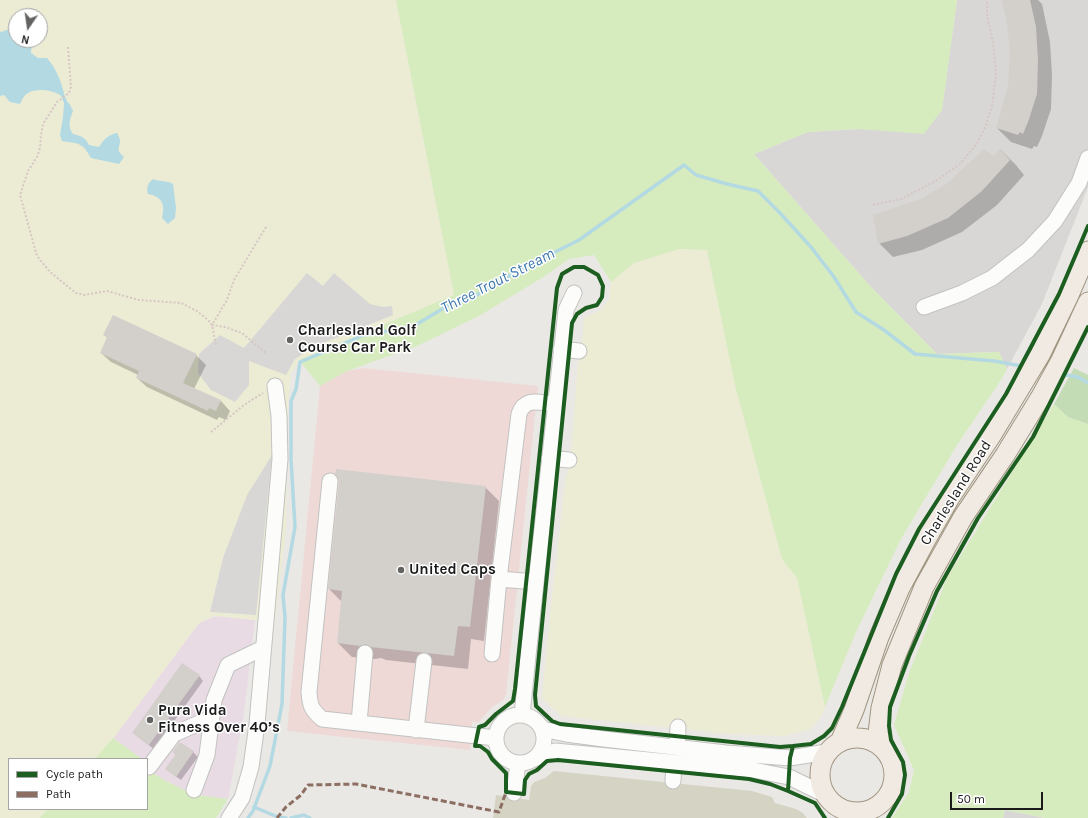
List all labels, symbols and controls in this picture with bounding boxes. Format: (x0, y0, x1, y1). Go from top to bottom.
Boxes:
north arrow (8, 8, 48, 48)
text: N (20, 32, 31, 46)
water label: Three Trout Stream (438, 244, 558, 318)
place label: Charlesland Golf Course Car Park (298, 322, 416, 357)
marker: Charlesland Golf Course Car Park (285, 335, 295, 345)
street label: Charlesland Road (917, 437, 995, 549)
place label: United Caps (409, 561, 496, 579)
marker: United Caps (396, 565, 406, 575)
place label: Pura Vida Fitness Over 40’s (158, 702, 280, 737)
marker: Pura Vida Fitness Over 40’s (145, 715, 155, 725)
legend (8, 758, 148, 810)
text: Cycle path (46, 767, 103, 781)
scale bar (952, 784, 1045, 810)
text: Path (46, 787, 71, 801)
text: 50 m (957, 792, 985, 806)

